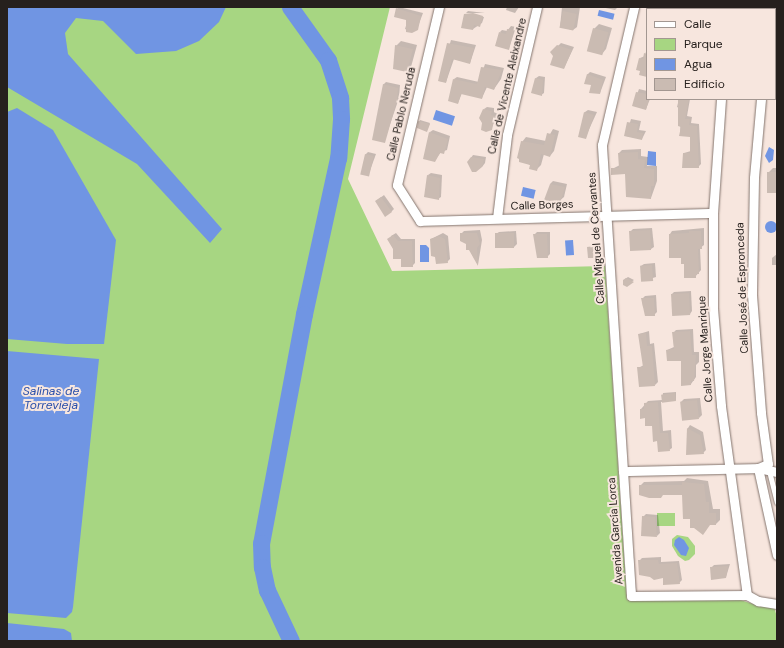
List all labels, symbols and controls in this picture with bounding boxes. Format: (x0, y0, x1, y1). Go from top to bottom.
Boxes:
legend (646, 8, 776, 100)
text: Calle (684, 16, 711, 32)
street label: Calle de Vicente Aleixandre (485, 17, 529, 155)
text: Parque (684, 36, 723, 52)
text: Agua (684, 56, 712, 72)
street label: Calle Pablo Neruda (384, 66, 418, 162)
text: Edificio (684, 76, 725, 92)
street label: Calle Miguel de Cervantes (585, 172, 607, 304)
street label: Calle Borges (510, 197, 574, 213)
street label: Calle José de Espronceda (733, 222, 751, 354)
street label: Calle Jorge Manrique (695, 295, 715, 403)
water label: Salinas de Torrevieja (23, 385, 79, 413)
street label: Avenida García Lorca (605, 477, 625, 585)

